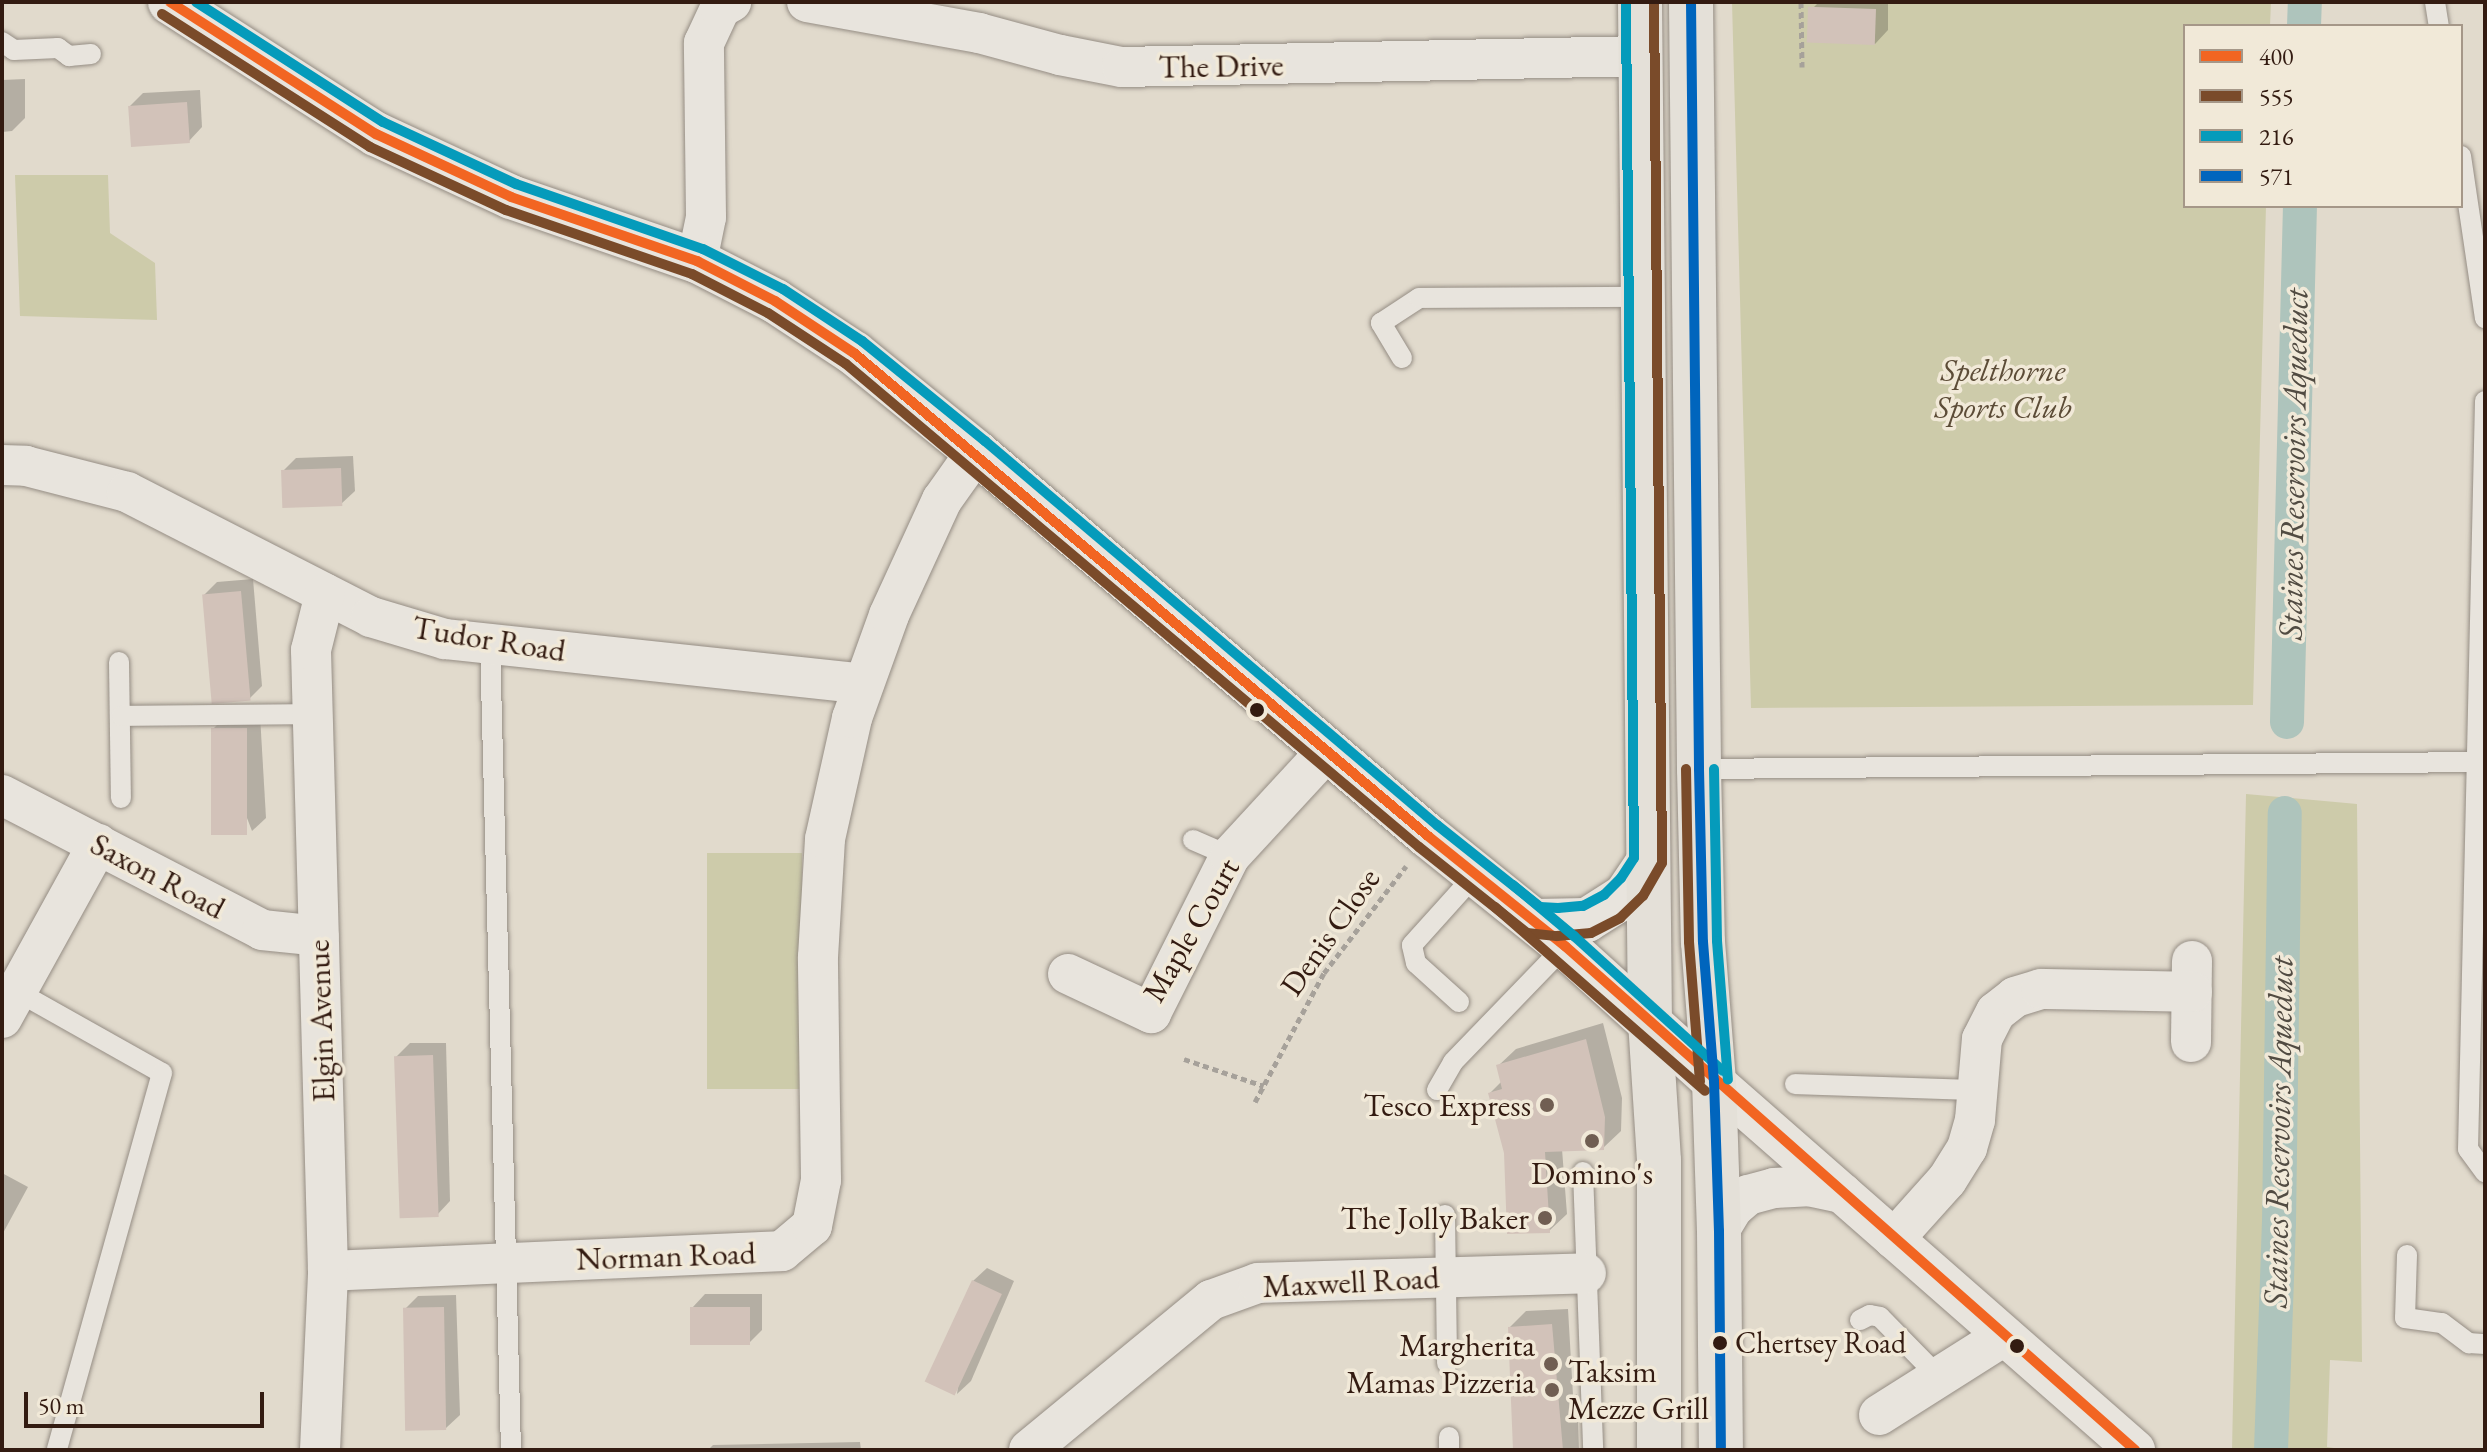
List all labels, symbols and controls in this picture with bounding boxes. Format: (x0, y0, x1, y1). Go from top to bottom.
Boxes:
legend (2183, 24, 2463, 208)
text: 400 (2259, 41, 2294, 72)
street label: The Drive (1158, 46, 1284, 86)
text: 555 (2259, 81, 2294, 112)
text: 216 (2259, 121, 2294, 152)
text: 571 (2259, 161, 2294, 192)
water label: Staines Reservoirs Aqueduct (2270, 288, 2316, 640)
park label: Spelthorne Sports Club (1934, 352, 2072, 427)
street label: Tudor Road (410, 608, 568, 670)
unlabelled marker (1249, 702, 1265, 718)
street label: Saxon Road (84, 825, 232, 927)
street label: Maple Court (1134, 851, 1248, 1009)
street label: Denis Close (1272, 861, 1388, 1003)
street label: Elgin Avenue (299, 939, 343, 1103)
water label: Staines Reservoirs Aqueduct (2255, 956, 2301, 1308)
place label: Tesco Express (1363, 1086, 1531, 1124)
marker: Tesco Express (1538, 1096, 1556, 1114)
marker: Domino's (1583, 1132, 1601, 1150)
place label: Domino's (1531, 1154, 1653, 1192)
place label: The Jolly Baker (1340, 1199, 1529, 1237)
marker: The Jolly Baker (1536, 1209, 1554, 1227)
street label: Norman Road (575, 1234, 757, 1278)
street label: Maxwell Road (1262, 1258, 1440, 1306)
place label: Chertsey Road (1735, 1325, 1906, 1361)
place label: Margherita Mamas Pizzeria (1346, 1327, 1535, 1402)
marker: Chertsey Road (1712, 1335, 1728, 1351)
unlabelled marker (2009, 1338, 2025, 1354)
place label: Taksim Mezze Grill (1568, 1353, 1709, 1428)
marker: Margherita Mamas Pizzeria (1542, 1355, 1560, 1373)
scale bar (28, 1376, 268, 1426)
marker: Taksim Mezze Grill (1543, 1381, 1561, 1399)
text: 50 m (38, 1390, 85, 1421)

